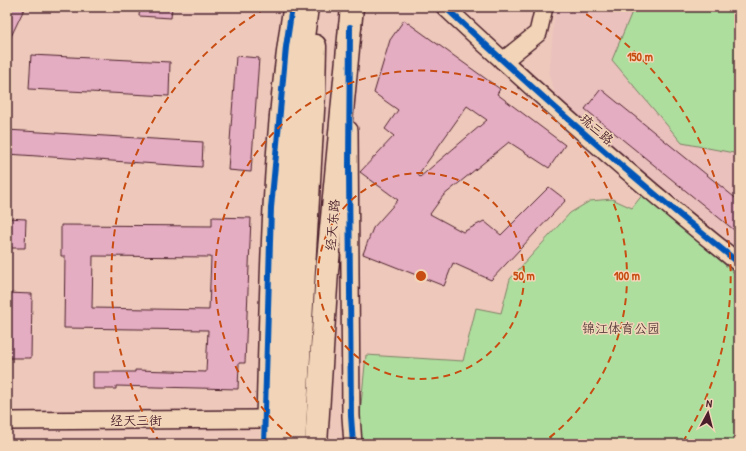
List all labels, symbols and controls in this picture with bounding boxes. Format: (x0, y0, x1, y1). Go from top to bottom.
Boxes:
text: 150 m (627, 48, 653, 65)
street label: 琉三路 (576, 109, 618, 149)
street label: 经天东路 (321, 198, 343, 252)
text: 50 m (513, 267, 535, 284)
text: 100 m (614, 267, 640, 284)
centre of rings (414, 269, 428, 283)
park label: 锦江体育公园 (582, 319, 660, 337)
north arrow (688, 393, 728, 433)
text: N (705, 396, 713, 410)
street label: 经天三街 (110, 411, 162, 429)

